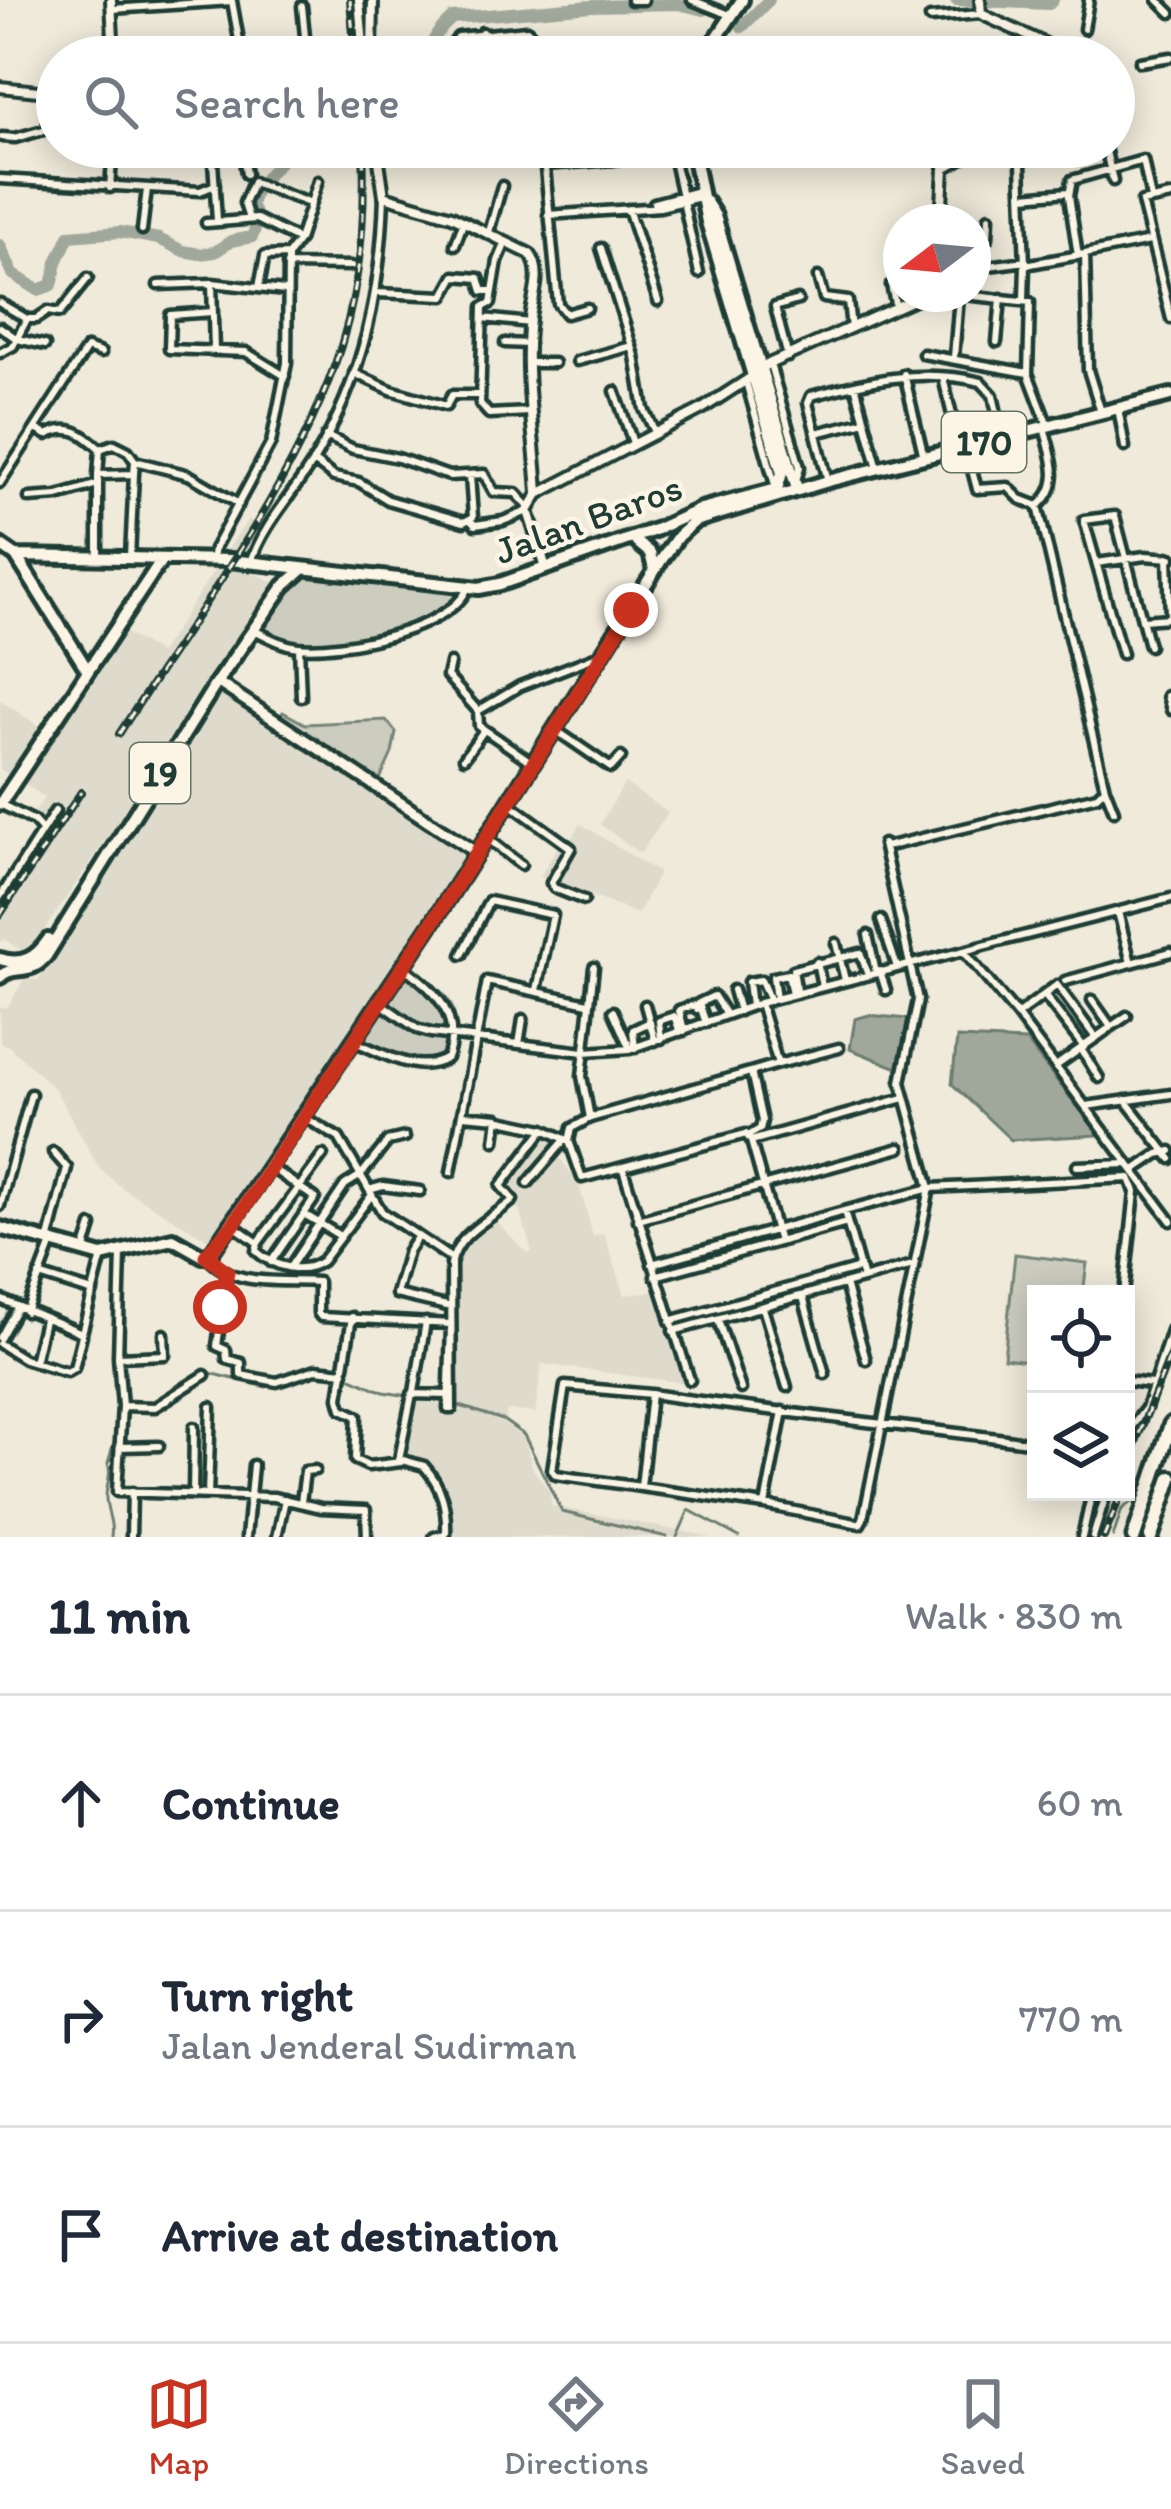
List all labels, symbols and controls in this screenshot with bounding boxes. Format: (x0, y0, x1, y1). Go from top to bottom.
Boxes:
search box (36, 36, 1135, 168)
icon: search (78, 69, 144, 135)
text: Search here (174, 75, 400, 129)
north arrow (883, 204, 991, 312)
road number: 170 (942, 412, 1026, 472)
street label: Jalan Baros (488, 463, 688, 574)
route end (604, 583, 658, 637)
road number: 19 (130, 743, 190, 803)
route start (193, 1280, 247, 1334)
map controls (1027, 1285, 1135, 1501)
button: locate (1027, 1285, 1135, 1393)
button: layers (1027, 1393, 1135, 1501)
text: 11 min (48, 1585, 190, 1646)
text: Walk · 830 m (905, 1592, 1123, 1639)
icon: ahead (48, 1770, 114, 1836)
text: Continue (162, 1776, 340, 1830)
text: 60 m (1037, 1779, 1123, 1826)
text: Turn right (162, 1968, 353, 2022)
icon: right (48, 1986, 114, 2052)
text: 770 m (1019, 1995, 1123, 2042)
text: Jalan Jenderal Sudirman (162, 2022, 577, 2069)
icon: arrive (48, 2202, 114, 2268)
text: Arrive at destination (162, 2208, 558, 2262)
tab: Map (146, 2371, 212, 2482)
tab: Directions (504, 2371, 649, 2482)
tab: Saved (941, 2371, 1025, 2482)

